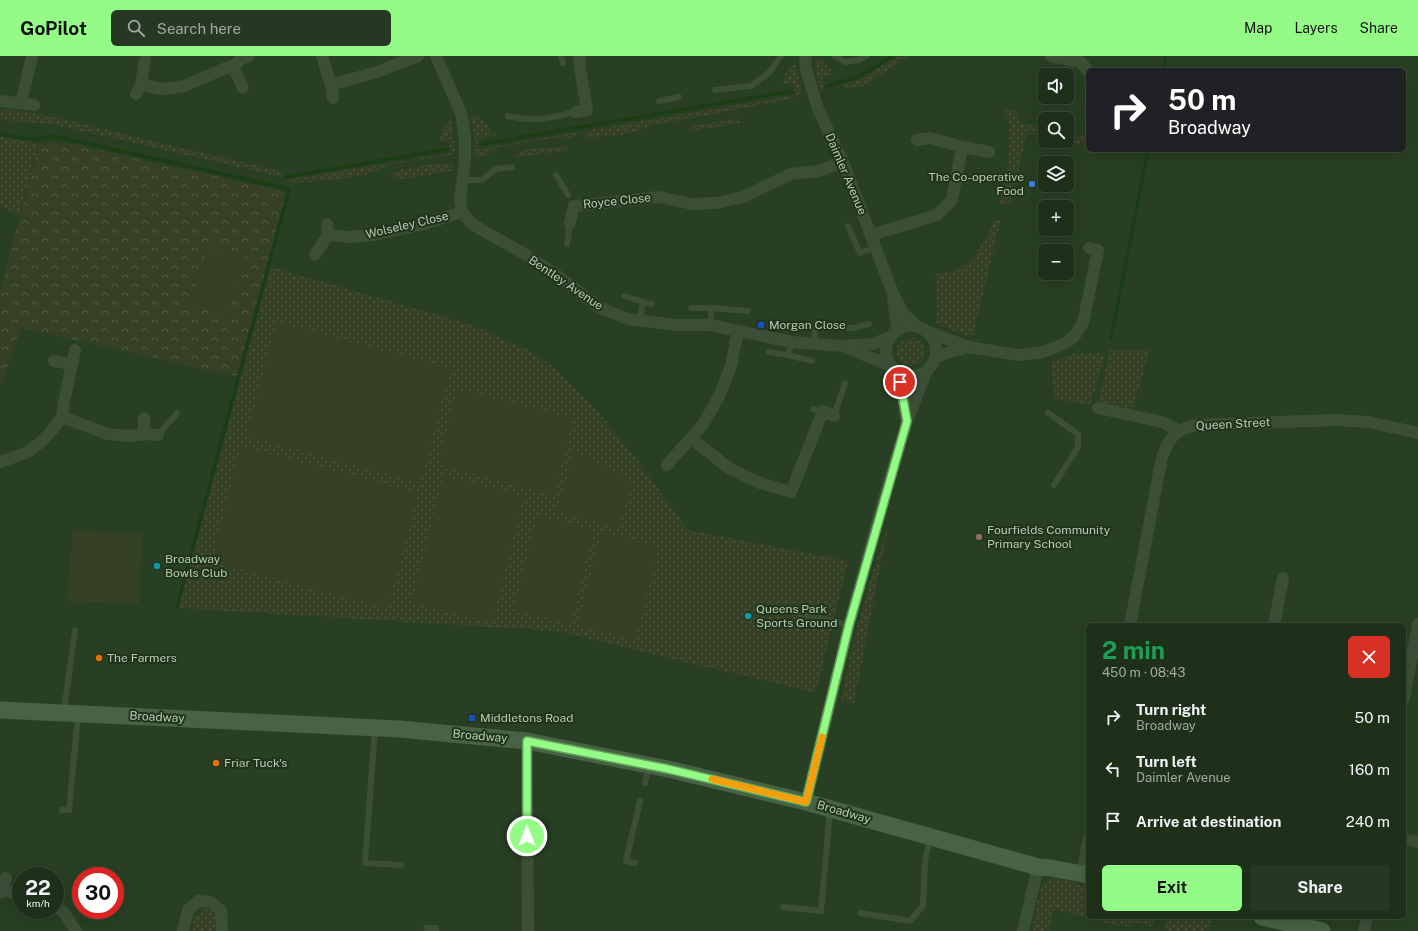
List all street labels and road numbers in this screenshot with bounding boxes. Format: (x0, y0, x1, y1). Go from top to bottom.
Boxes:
street label: Daimler Avenue (822, 131, 870, 217)
street label: Royce Close (582, 190, 652, 212)
street label: Wolseley Close (364, 209, 450, 241)
street label: Bentley Avenue (526, 253, 606, 313)
street label: Queen Street (1195, 415, 1271, 433)
street label: Broadway (129, 709, 186, 725)
street label: Broadway (452, 727, 509, 745)
street label: Broadway (816, 798, 873, 826)

